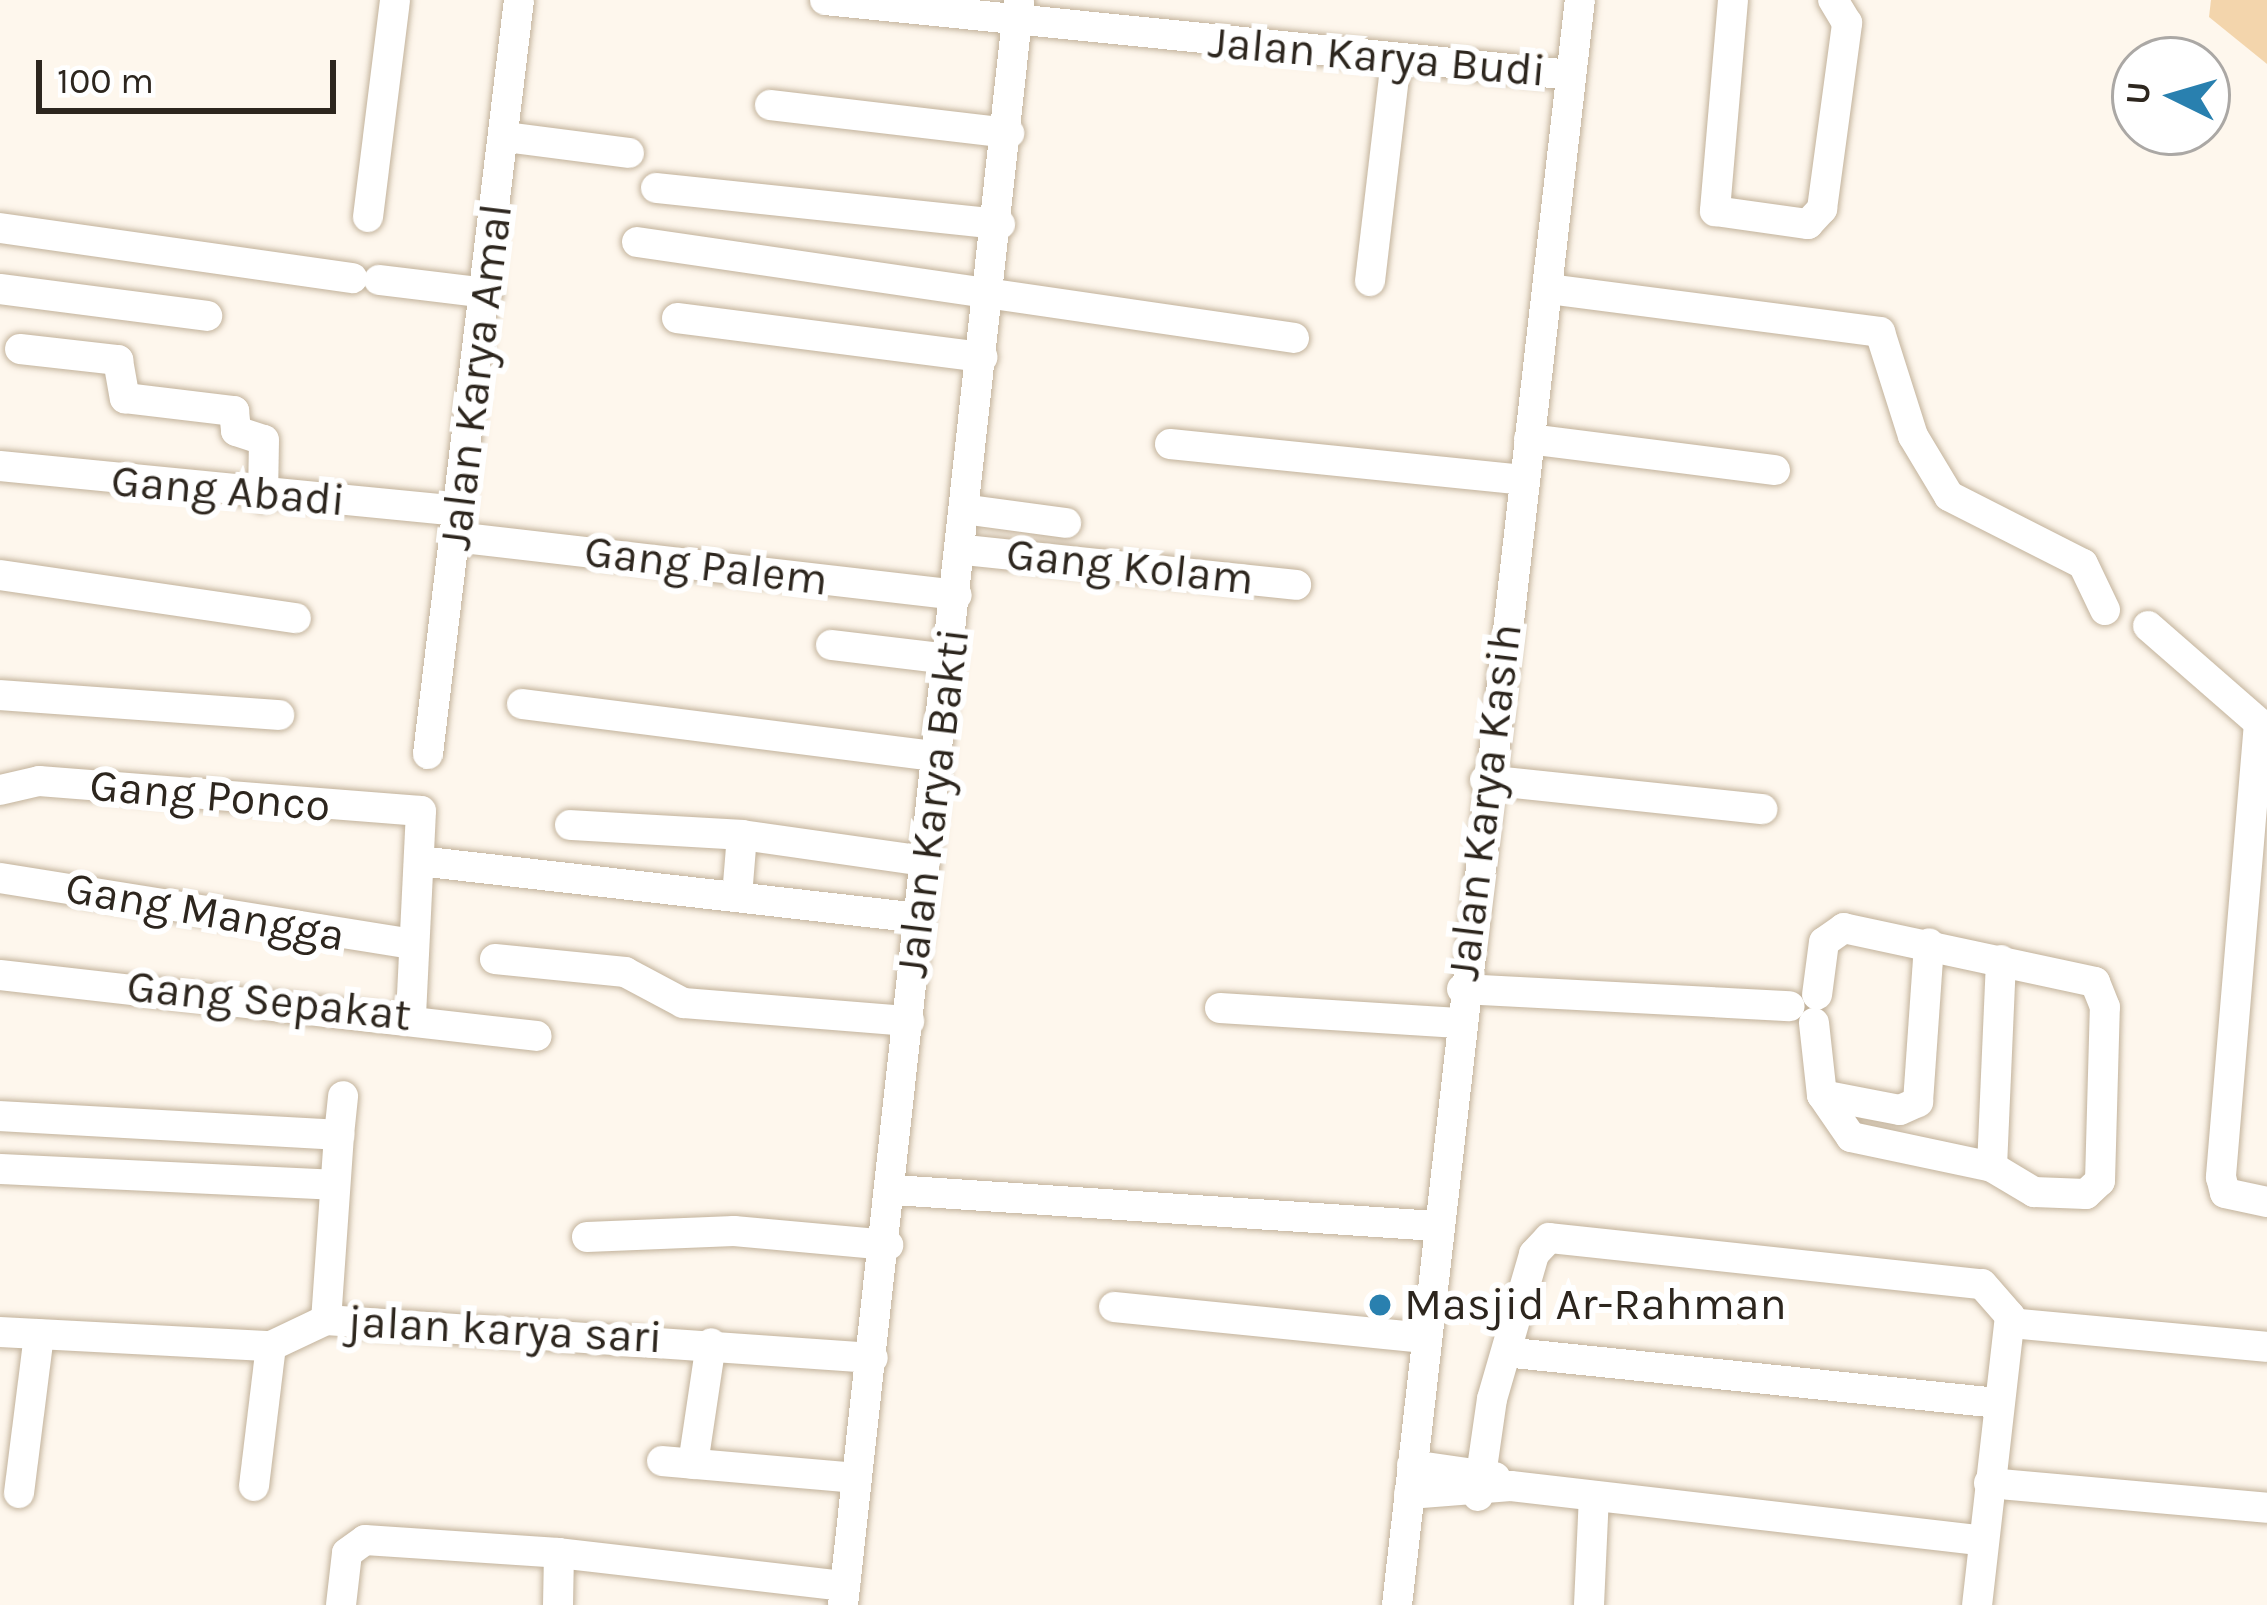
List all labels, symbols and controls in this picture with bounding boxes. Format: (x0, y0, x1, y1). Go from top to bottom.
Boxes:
street label: Jalan Karya Budi (1206, 15, 1548, 99)
scale bar (42, 36, 342, 110)
north arrow (2111, 36, 2231, 156)
text: 100 m (57, 60, 154, 102)
text: U (2118, 80, 2158, 106)
street label: Jalan Karya Amal (428, 201, 524, 553)
street label: Gang Abadi (109, 454, 347, 528)
street label: Gang Palem (581, 524, 831, 608)
street label: Gang Kolam (1004, 527, 1256, 607)
street label: Jalan Karya Kasih (1436, 620, 1534, 984)
street label: Jalan Karya Bakti (885, 625, 981, 981)
street label: Gang Ponco (87, 759, 333, 833)
street label: Gang Mangga (61, 861, 349, 963)
street label: Gang Sepakat (124, 959, 414, 1043)
place label: Masjid Ar-Rahman (1404, 1278, 1787, 1332)
marker: Masjid Ar-Rahman (1367, 1292, 1393, 1318)
street label: jalan karya sari (346, 1295, 664, 1365)

